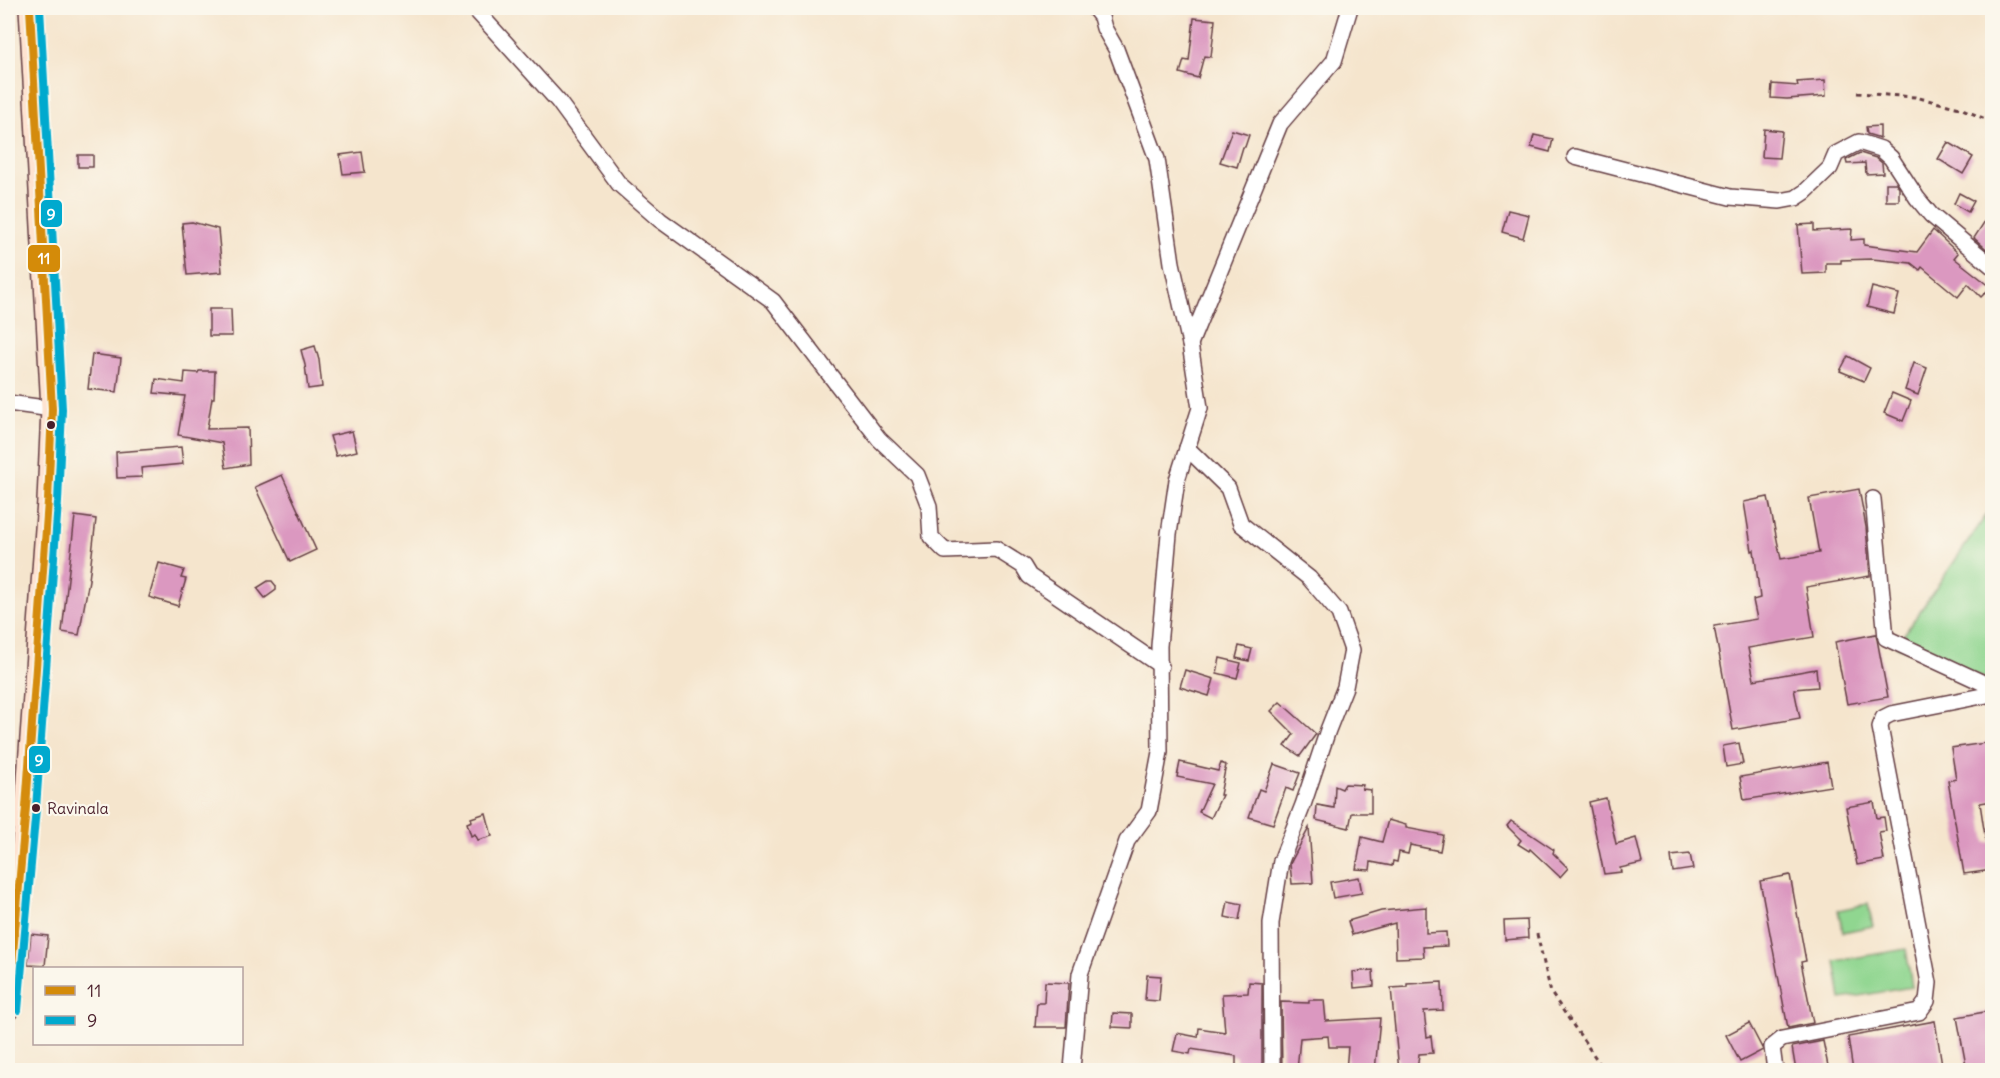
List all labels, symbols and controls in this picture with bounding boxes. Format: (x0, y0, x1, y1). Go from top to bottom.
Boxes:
line badge: 9 (40, 199, 63, 228)
text: 9 (46, 204, 56, 224)
line badge: 11 (27, 244, 61, 273)
text: 11 (38, 248, 50, 268)
unlabelled marker (45, 419, 57, 431)
line badge: 9 (28, 745, 51, 774)
text: 9 (34, 750, 44, 770)
place label: Ravinala (47, 798, 109, 818)
marker: Ravinala (30, 802, 42, 814)
legend (33, 967, 243, 1045)
text: 11 (87, 979, 101, 1002)
text: 9 (87, 1009, 97, 1032)

